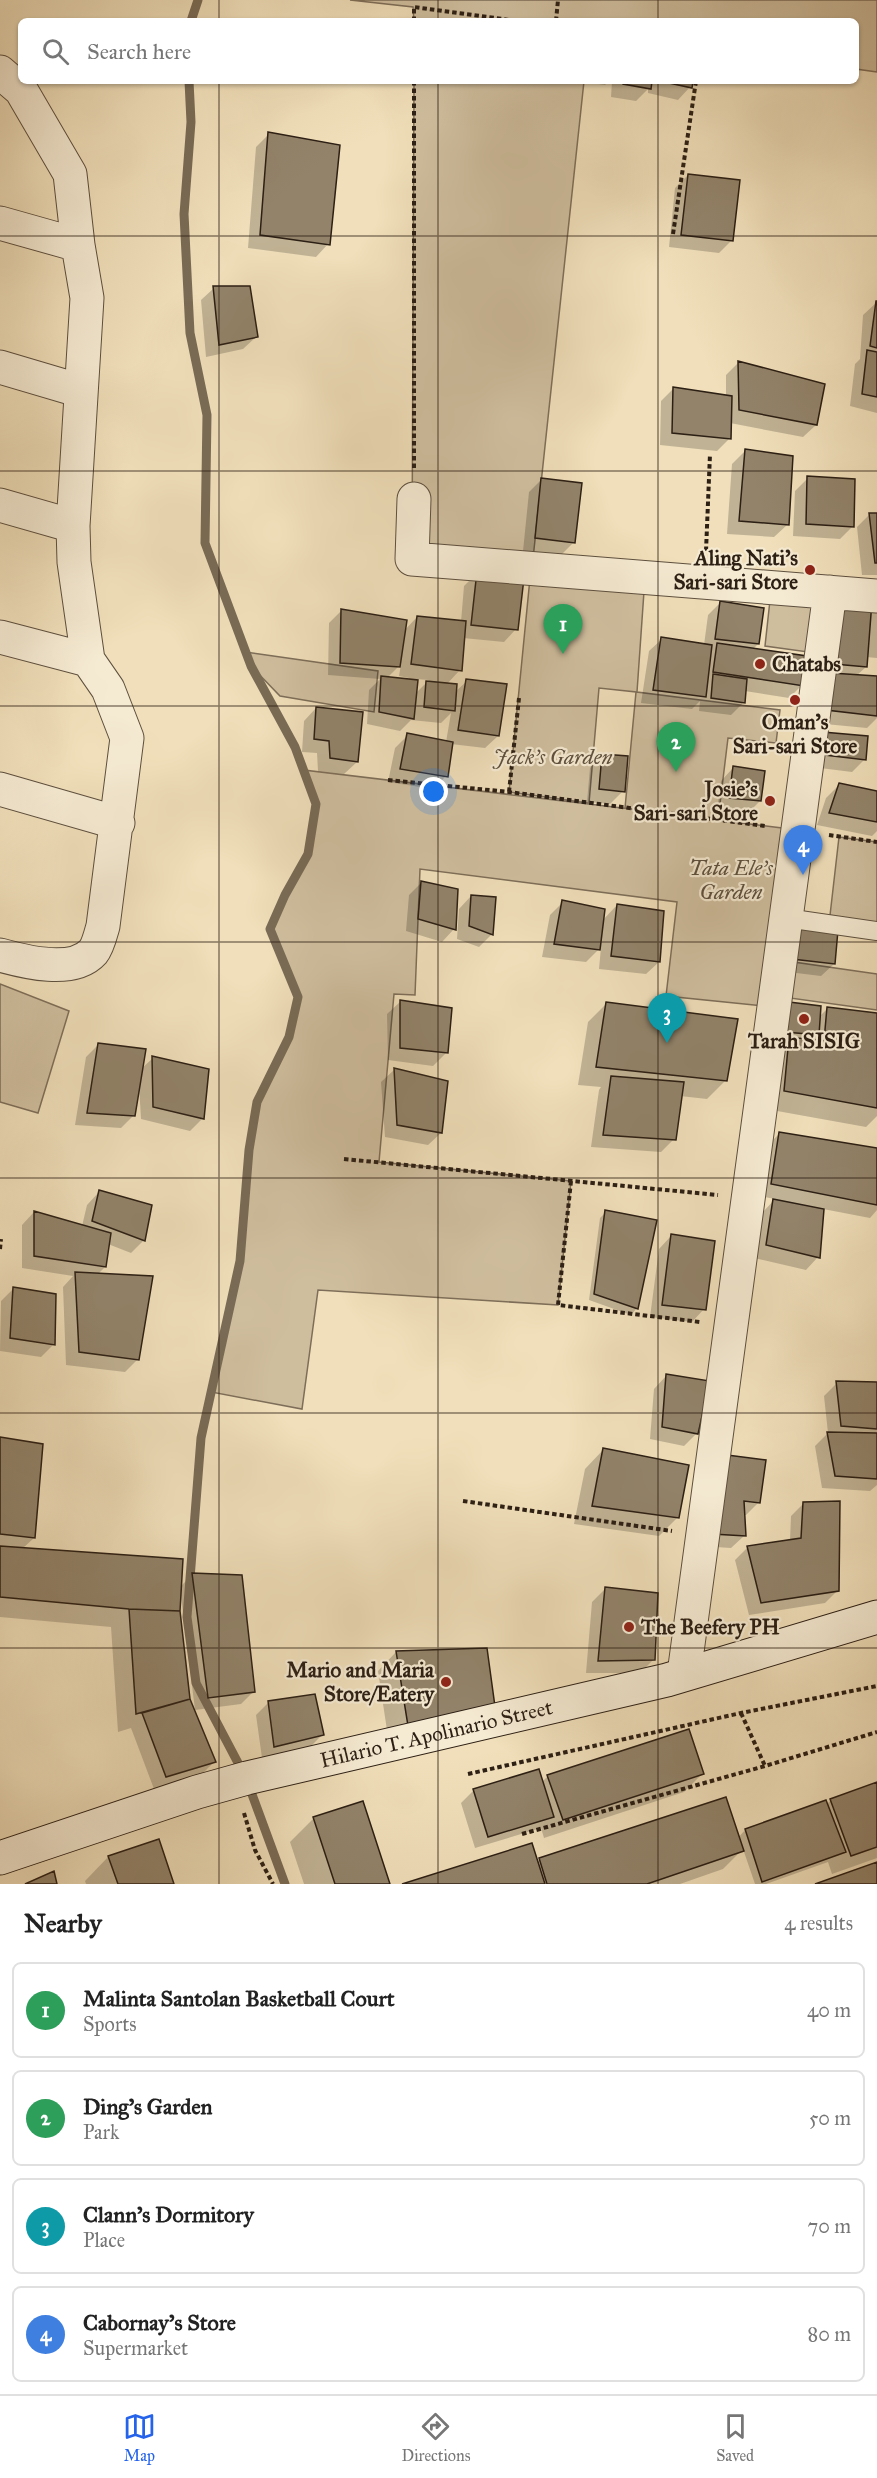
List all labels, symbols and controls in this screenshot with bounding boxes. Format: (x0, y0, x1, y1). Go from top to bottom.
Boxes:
search box (18, 18, 859, 84)
icon: search (39, 35, 72, 68)
text: Search here (87, 38, 191, 65)
place label: Aling Nati's Sari-sari Store (673, 545, 798, 595)
marker: Aling Nati's Sari-sari Store (803, 563, 817, 577)
pin: 1 (544, 604, 582, 654)
place label: Chatabs (772, 651, 841, 677)
marker: Chatabs (753, 657, 767, 671)
marker: Oman's Sari-sari Store (788, 693, 802, 707)
place label: Oman's Sari-sari Store (733, 709, 858, 759)
pin: 2 (656, 722, 696, 772)
park label: Jack's Garden (493, 744, 612, 770)
place label: Josie's Sari-sari Store (633, 776, 758, 826)
your location (419, 777, 448, 806)
marker: Josie's Sari-sari Store (763, 794, 777, 808)
pin: 4 (784, 826, 822, 875)
park label: Tata Ele's Garden (689, 855, 774, 905)
pin: 3 (648, 994, 686, 1043)
marker: Tarah SISIG (797, 1012, 811, 1026)
place label: Tarah SISIG (747, 1028, 861, 1054)
place label: The Beefery PH (640, 1614, 780, 1640)
marker: The Beefery PH (622, 1620, 636, 1634)
place label: Mario and Maria Store/Eatery (286, 1657, 435, 1707)
marker: Mario and Maria Store/Eatery (439, 1675, 453, 1689)
street label: Hilario T. Apolinario Street (317, 1694, 556, 1774)
text: Nearby (24, 1907, 102, 1939)
text: 4 results (784, 1911, 853, 1935)
text: Malinta Santolan Basketball Court (83, 1985, 395, 2012)
text: 1 (42, 1998, 49, 2022)
text: 40 m (807, 1998, 851, 2022)
text: Sports (83, 2012, 137, 2036)
text: Ding's Garden (83, 2093, 212, 2120)
text: 2 (41, 2106, 50, 2130)
text: 50 m (809, 2106, 851, 2130)
text: Park (83, 2120, 119, 2144)
text: Clann's Dormitory (83, 2201, 254, 2228)
text: 3 (42, 2214, 50, 2238)
text: 70 m (808, 2214, 851, 2238)
text: Place (83, 2228, 125, 2252)
text: Cabornay's Store (83, 2309, 236, 2336)
text: 4 (40, 2322, 51, 2346)
text: 80 m (808, 2322, 851, 2346)
text: Supermarket (83, 2336, 188, 2360)
tab: Map (123, 2410, 156, 2465)
tab: Directions (402, 2410, 470, 2465)
tab: Saved (716, 2410, 754, 2465)

